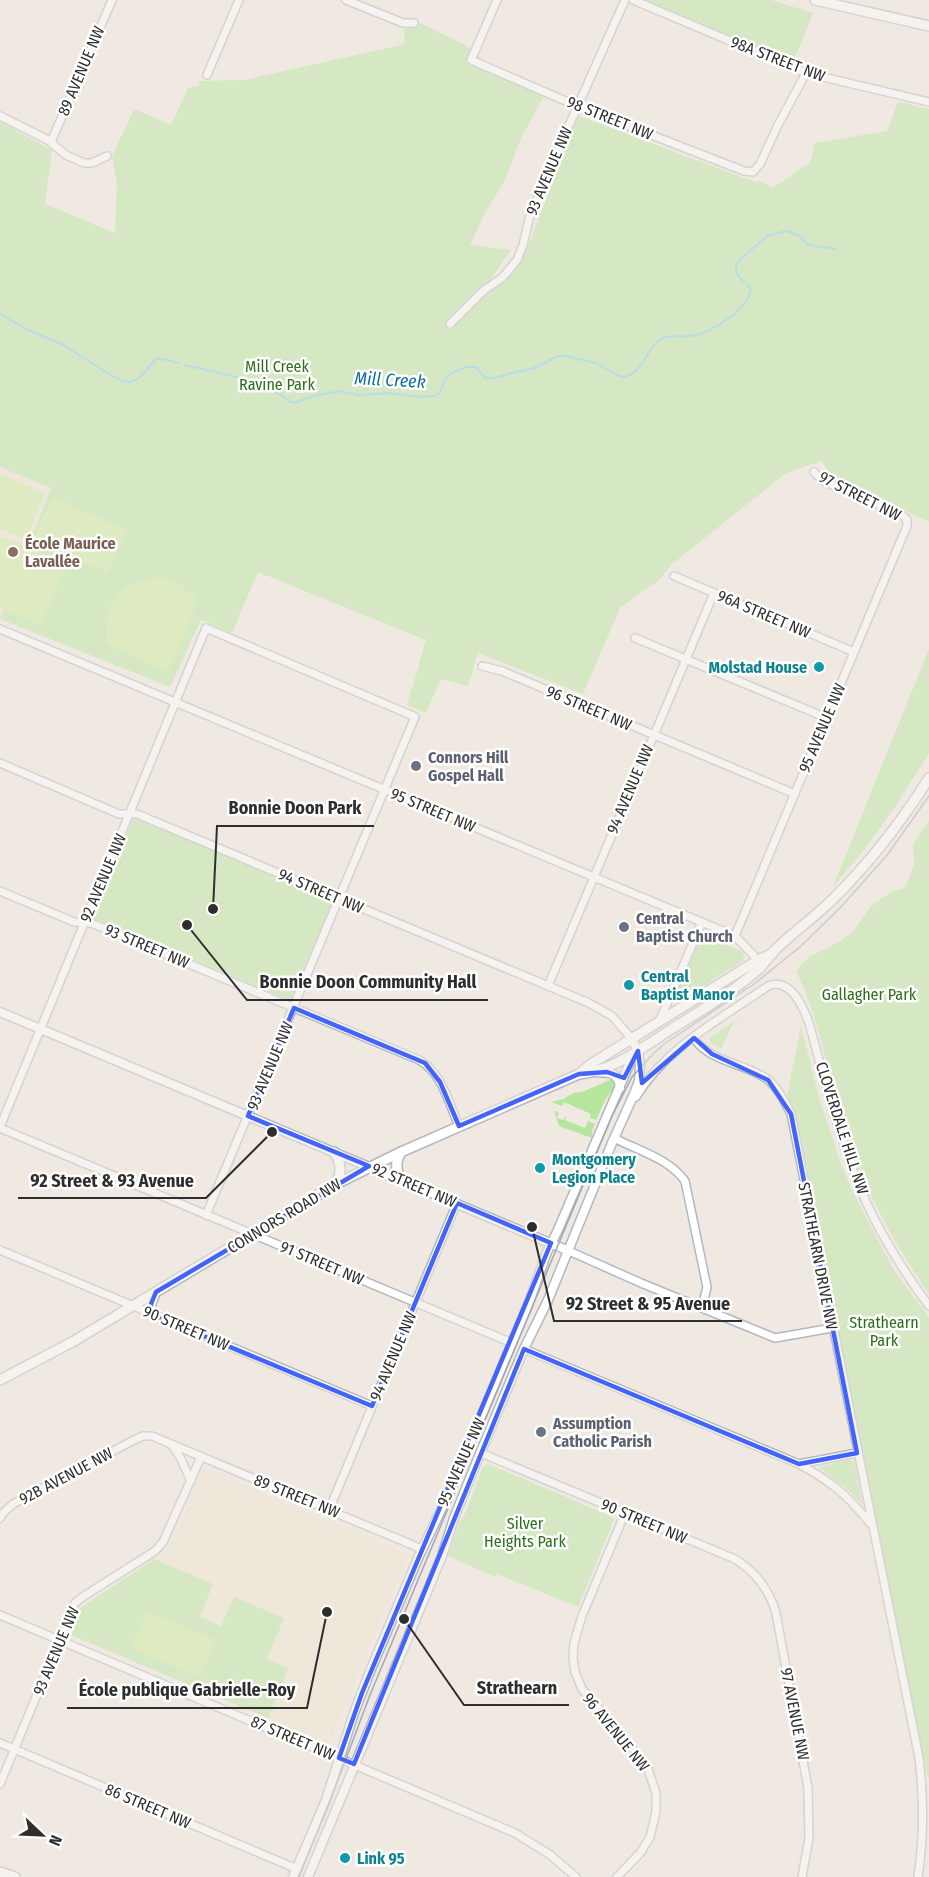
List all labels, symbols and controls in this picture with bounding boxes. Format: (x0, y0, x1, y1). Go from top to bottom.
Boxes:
street label: 89 AVENUE NW (54, 23, 108, 119)
street label: 98A STREET NW (728, 32, 828, 86)
street label: 98 STREET NW (564, 92, 656, 144)
street label: 93 AVENUE NW (522, 124, 576, 218)
park label: Mill Creek Ravine Park (239, 357, 315, 394)
water label: Mill Creek (354, 367, 426, 393)
street label: 97 STREET NW (816, 467, 904, 525)
place label: École Maurice Lavallée (25, 533, 116, 571)
marker: École Maurice Lavallée (6, 545, 20, 559)
street label: 96A STREET NW (715, 586, 814, 642)
place label: Molstad House (708, 658, 807, 677)
marker: Molstad House (812, 660, 826, 674)
street label: 96 STREET NW (543, 681, 635, 735)
street label: 95 AVENUE NW (795, 681, 849, 775)
street label: 94 AVENUE NW (603, 742, 657, 836)
place label: Connors Hill Gospel Hall (428, 748, 509, 785)
marker: Connors Hill Gospel Hall (409, 759, 423, 773)
street label: 95 STREET NW (388, 784, 478, 836)
callout: Bonnie Doon Park (217, 790, 374, 826)
text: Bonnie Doon Park (229, 797, 362, 819)
street label: 92 AVENUE NW (76, 831, 130, 925)
street label: 94 STREET NW (276, 865, 366, 917)
place label: Central Baptist Church (636, 909, 733, 946)
street label: 93 STREET NW (102, 920, 192, 972)
marker: Central Baptist Church (617, 920, 631, 934)
callout: Bonnie Doon Community Hall (247, 964, 488, 1000)
place label: Central Baptist Manor (641, 967, 735, 1004)
text: Bonnie Doon Community Hall (260, 971, 476, 993)
marker: Central Baptist Manor (622, 978, 636, 992)
park label: Gallagher Park (822, 985, 917, 1004)
street label: 93 AVENUE NW (243, 1019, 297, 1113)
street label: CLOVERDALE HILL NW (812, 1059, 872, 1197)
place label: Montgomery Legion Place (552, 1150, 636, 1187)
street label: 92 STREET NW (369, 1159, 459, 1211)
marker: Montgomery Legion Place (533, 1161, 547, 1175)
callout: 92 Street & 93 Avenue (18, 1162, 206, 1198)
text: 92 Street & 93 Avenue (30, 1170, 194, 1192)
street label: CONNORS ROAD NW (224, 1175, 344, 1257)
street label: STRATHEARN DRIVE NW (794, 1181, 842, 1331)
street label: 91 STREET NW (277, 1237, 367, 1289)
callout: 92 Street & 95 Avenue (554, 1285, 742, 1321)
text: 92 Street & 95 Avenue (566, 1293, 730, 1315)
street label: 90 STREET NW (140, 1301, 232, 1355)
street label: 94 AVENUE NW (366, 1309, 420, 1403)
park label: Strathearn Park (849, 1313, 919, 1350)
place label: Assumption Catholic Parish (552, 1414, 652, 1451)
street label: 95 AVENUE NW (433, 1415, 489, 1509)
marker: Assumption Catholic Parish (534, 1425, 548, 1439)
street label: 92B AVENUE NW (16, 1443, 116, 1509)
street label: 89 STREET NW (251, 1470, 343, 1522)
street label: 90 STREET NW (598, 1494, 690, 1548)
park label: Silver Heights Park (484, 1514, 566, 1551)
street label: 93 AVENUE NW (29, 1604, 83, 1698)
street label: 97 AVENUE NW (777, 1666, 813, 1762)
callout: Strathearn (464, 1669, 569, 1705)
callout: École publique Gabrielle-Roy (67, 1672, 307, 1708)
text: Strathearn (477, 1677, 557, 1699)
text: École publique Gabrielle-Roy (79, 1678, 296, 1701)
street label: 96 AVENUE NW (579, 1689, 653, 1775)
street label: 87 STREET NW (248, 1712, 338, 1764)
street label: 86 STREET NW (102, 1779, 194, 1833)
north arrow (12, 1805, 72, 1865)
text: N (45, 1833, 66, 1849)
place label: Link 95 (357, 1849, 405, 1868)
marker: Link 95 (338, 1851, 352, 1865)

